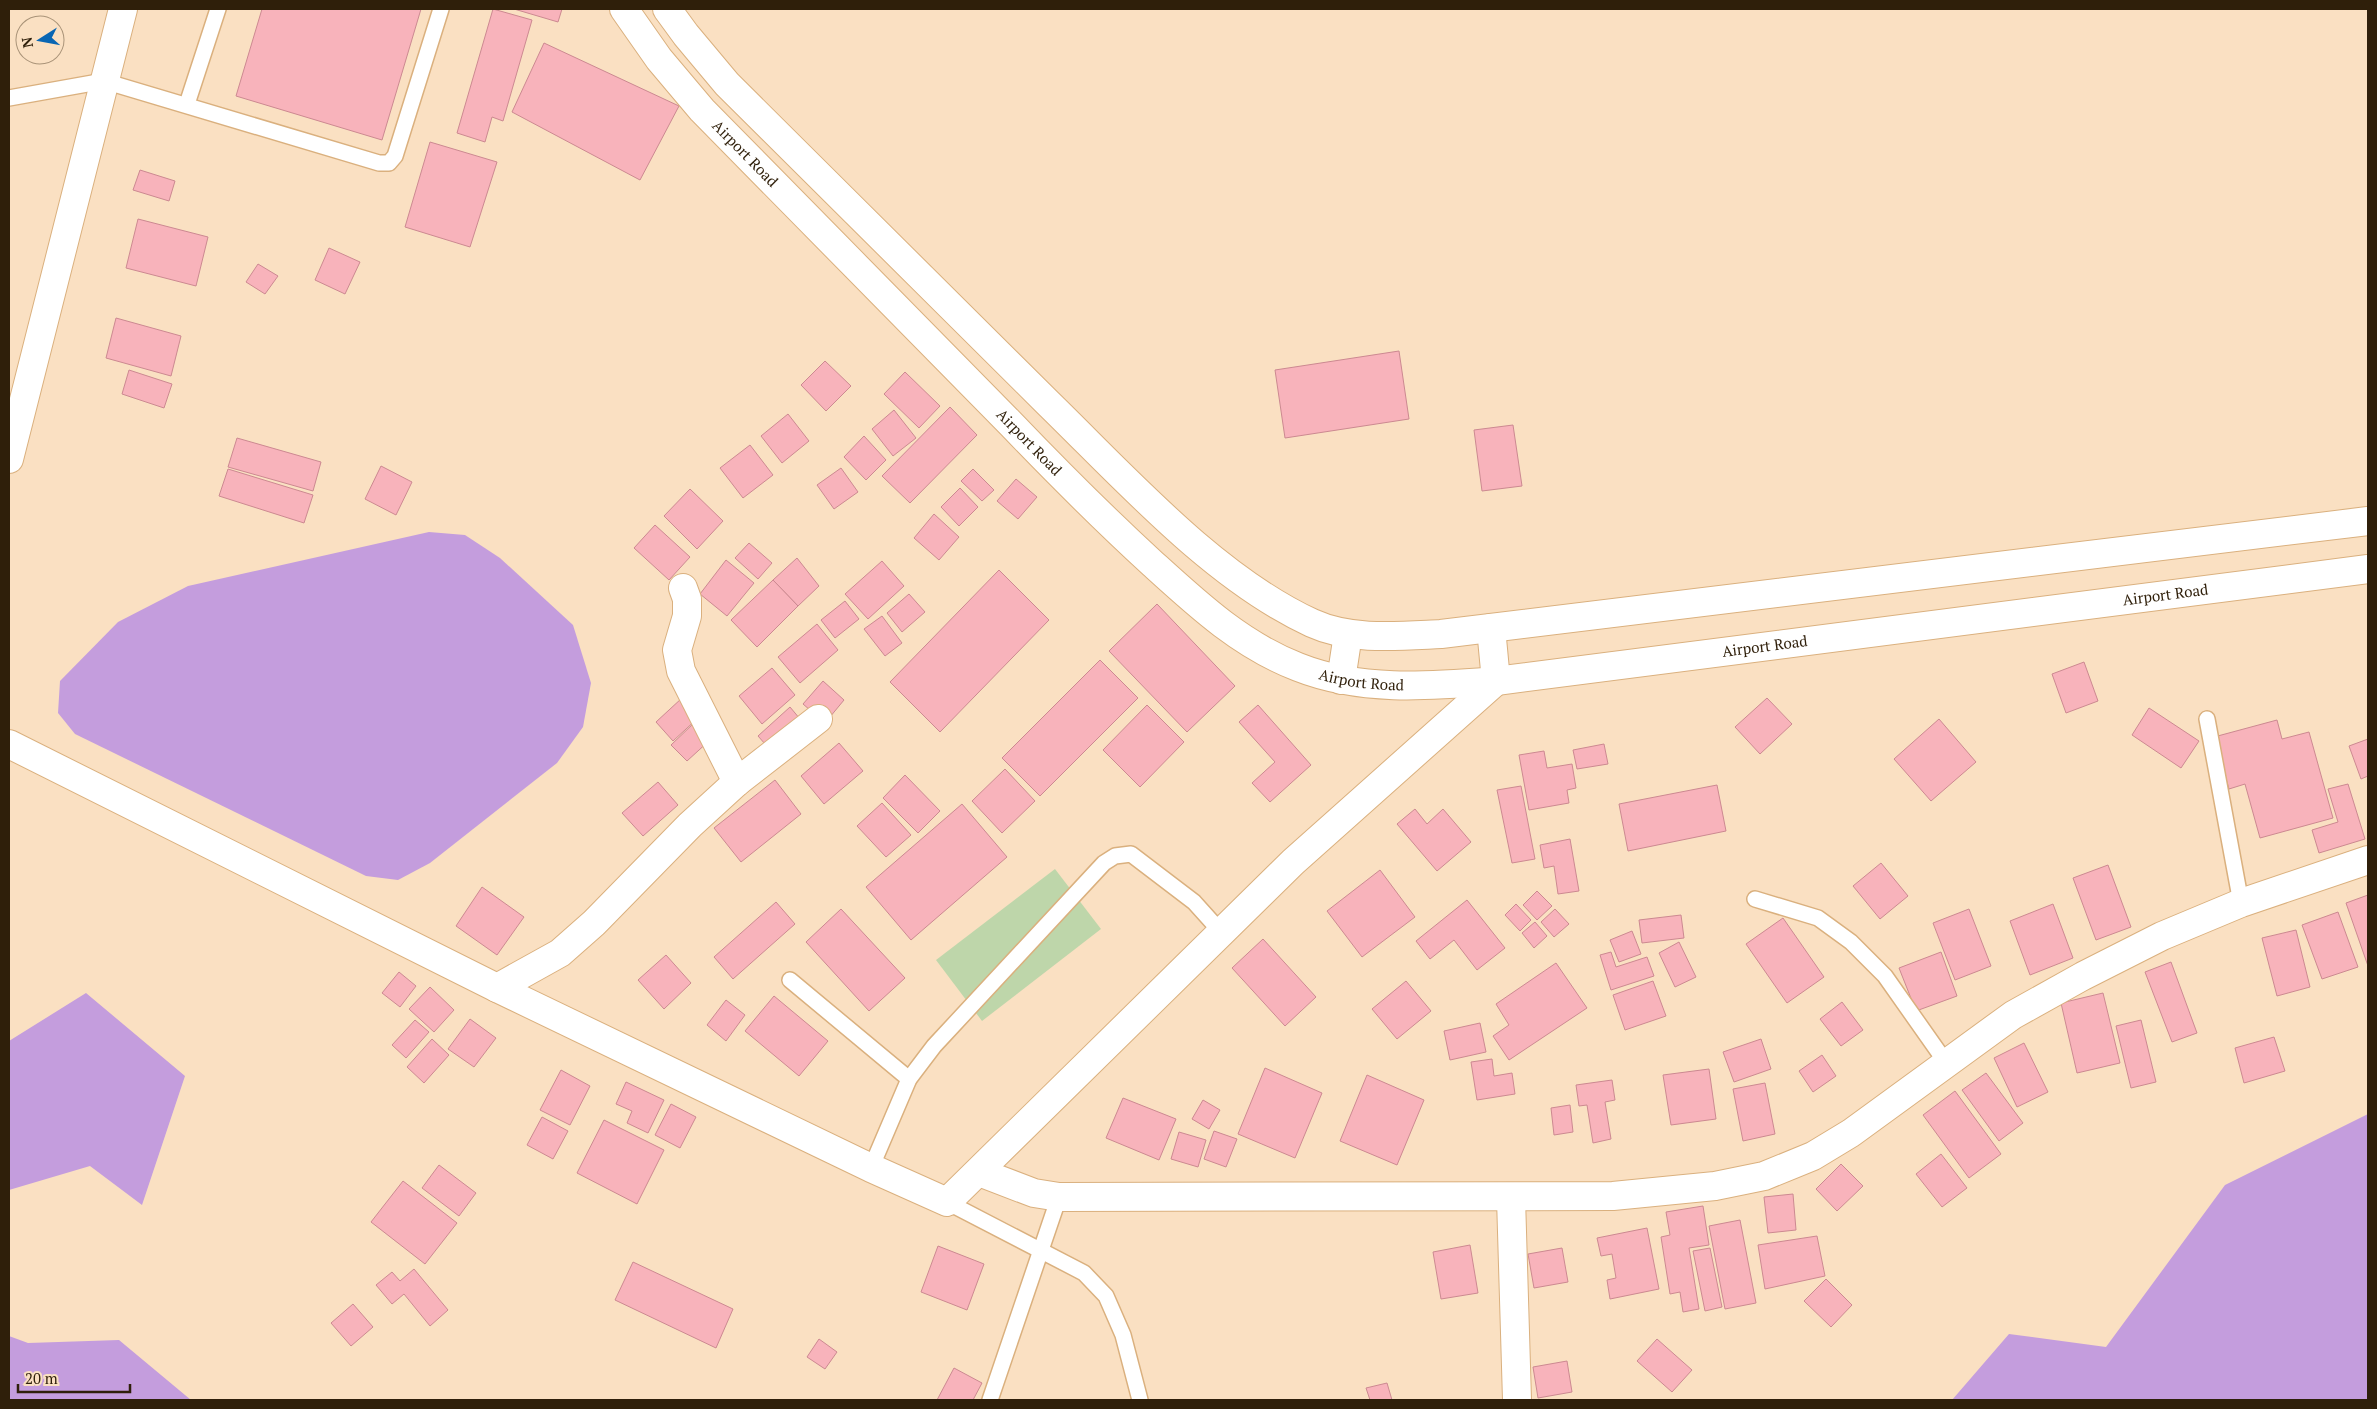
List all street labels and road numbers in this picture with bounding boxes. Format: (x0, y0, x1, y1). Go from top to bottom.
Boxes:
street label: Airport Road (708, 115, 783, 191)
street label: Airport Road (993, 404, 1067, 479)
street label: Airport Road (2122, 579, 2209, 609)
street label: Airport Road (1721, 630, 1809, 661)
street label: Airport Road (1317, 664, 1404, 694)

